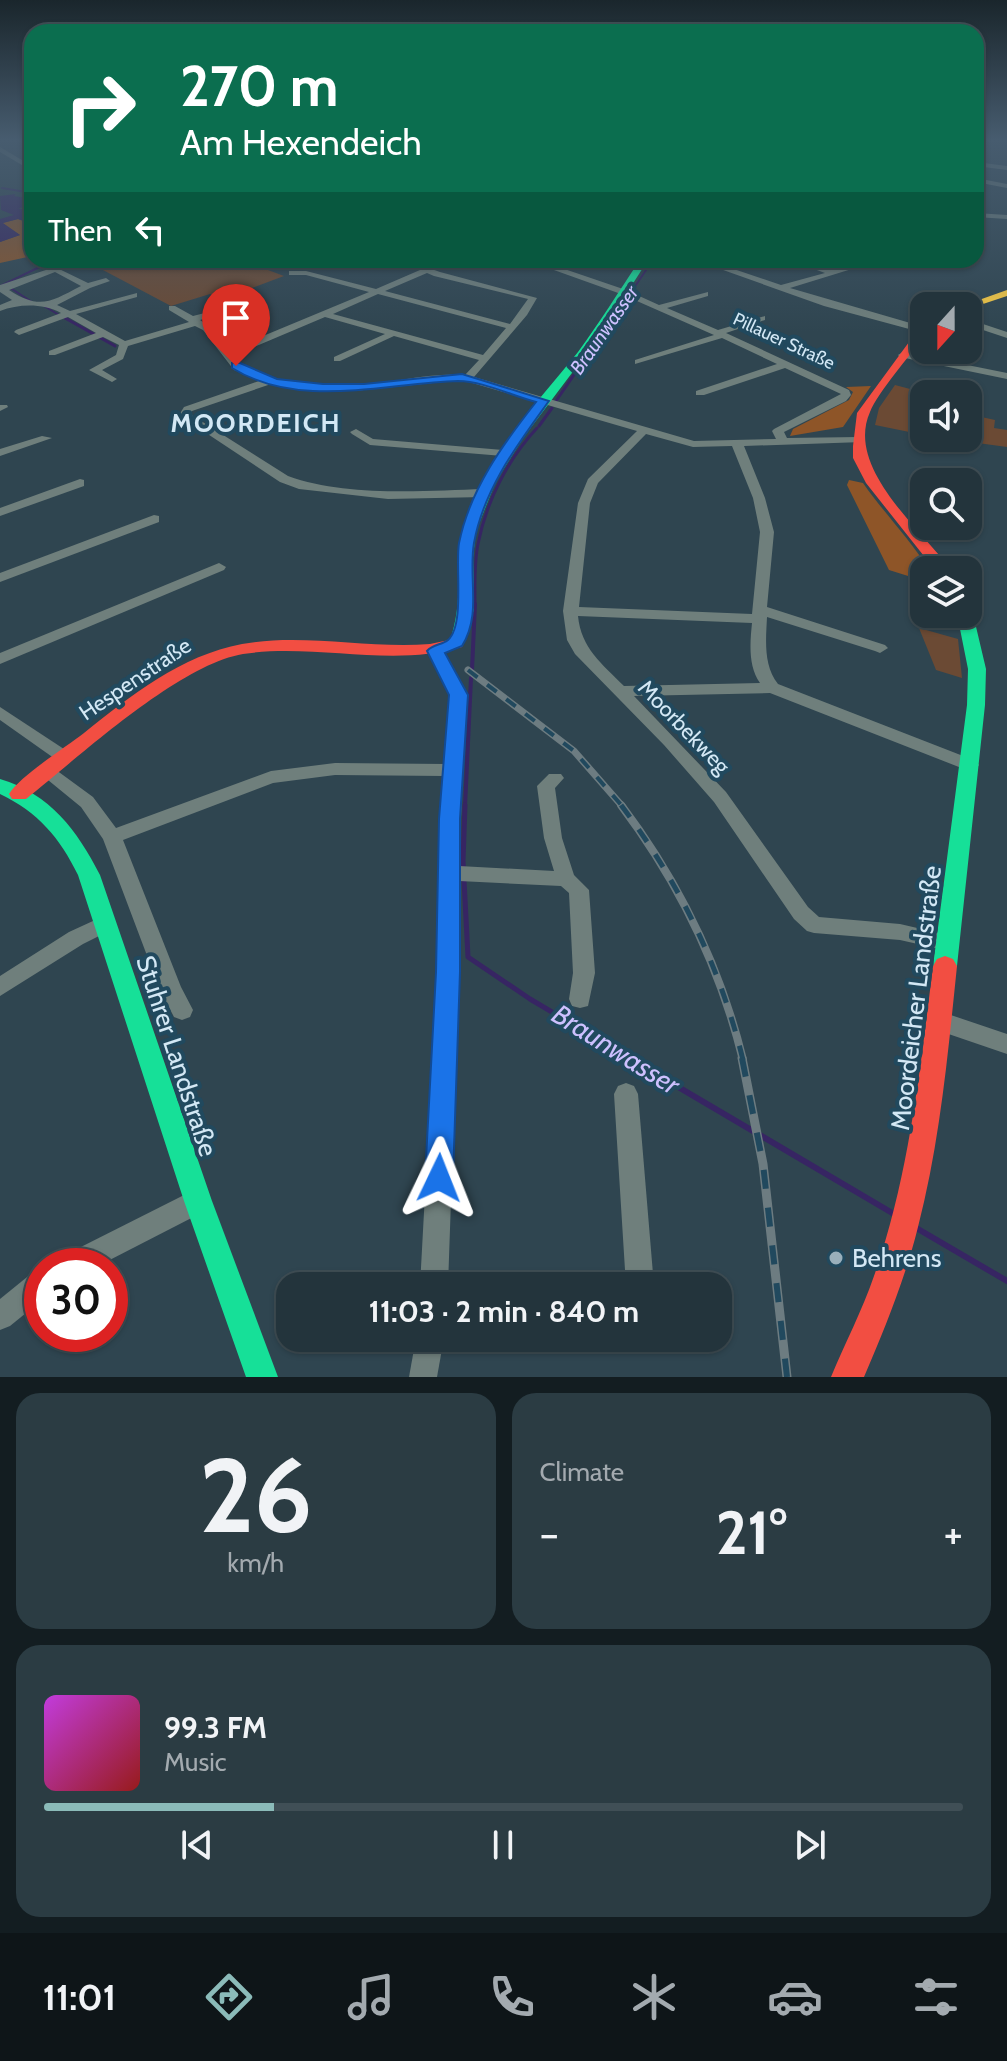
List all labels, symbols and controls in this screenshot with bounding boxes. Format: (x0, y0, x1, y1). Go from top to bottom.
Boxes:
text: 270 m (180, 52, 338, 120)
icon: right (48, 56, 152, 160)
text: Am Hexendeich (180, 120, 422, 164)
icon: left (128, 208, 172, 252)
text: Then (48, 212, 112, 249)
water label: Braunwasser (565, 280, 644, 379)
pin (202, 284, 270, 366)
north arrow (910, 292, 982, 364)
map controls (910, 292, 982, 628)
icon: arrive (214, 296, 258, 340)
street label: Pillauer Straße (730, 308, 838, 374)
button: sound (910, 380, 982, 452)
district label: MOORDEICH (171, 407, 341, 439)
button: search (910, 468, 982, 540)
button: layers (910, 556, 982, 628)
street label: Hespenstraße (74, 632, 196, 726)
street label: Moorbekweg (633, 674, 736, 780)
street label: Moordeicher Landstraße (884, 864, 948, 1132)
street label: Stuhrer Landstraße (129, 952, 225, 1160)
water label: Braunwasser (546, 996, 687, 1102)
position arrow (397, 1136, 481, 1220)
place label: Behrens (852, 1242, 942, 1274)
speed limit sign: 30 (24, 1248, 128, 1352)
marker: Behrens (827, 1249, 845, 1267)
text: 11:03 · 2 min · 840 m (369, 1293, 639, 1330)
text: 26 (199, 1432, 312, 1558)
text: Climate (540, 1456, 624, 1488)
text: 21° (716, 1496, 787, 1569)
text: − (540, 1507, 559, 1560)
text: + (944, 1507, 963, 1560)
text: km/h (227, 1547, 284, 1579)
text: 99.3 FM (164, 1709, 267, 1746)
text: Music (164, 1746, 227, 1778)
icon: previous (175, 1823, 219, 1867)
icon: pause (481, 1823, 525, 1867)
icon: next (788, 1823, 832, 1867)
icon: directions (201, 1969, 257, 2025)
icon: music (343, 1969, 399, 2025)
icon: phone (484, 1969, 540, 2025)
icon: climate (626, 1969, 682, 2025)
icon: car (767, 1969, 823, 2025)
icon: filters (908, 1969, 964, 2025)
text: 11:01 (43, 1975, 116, 2019)

